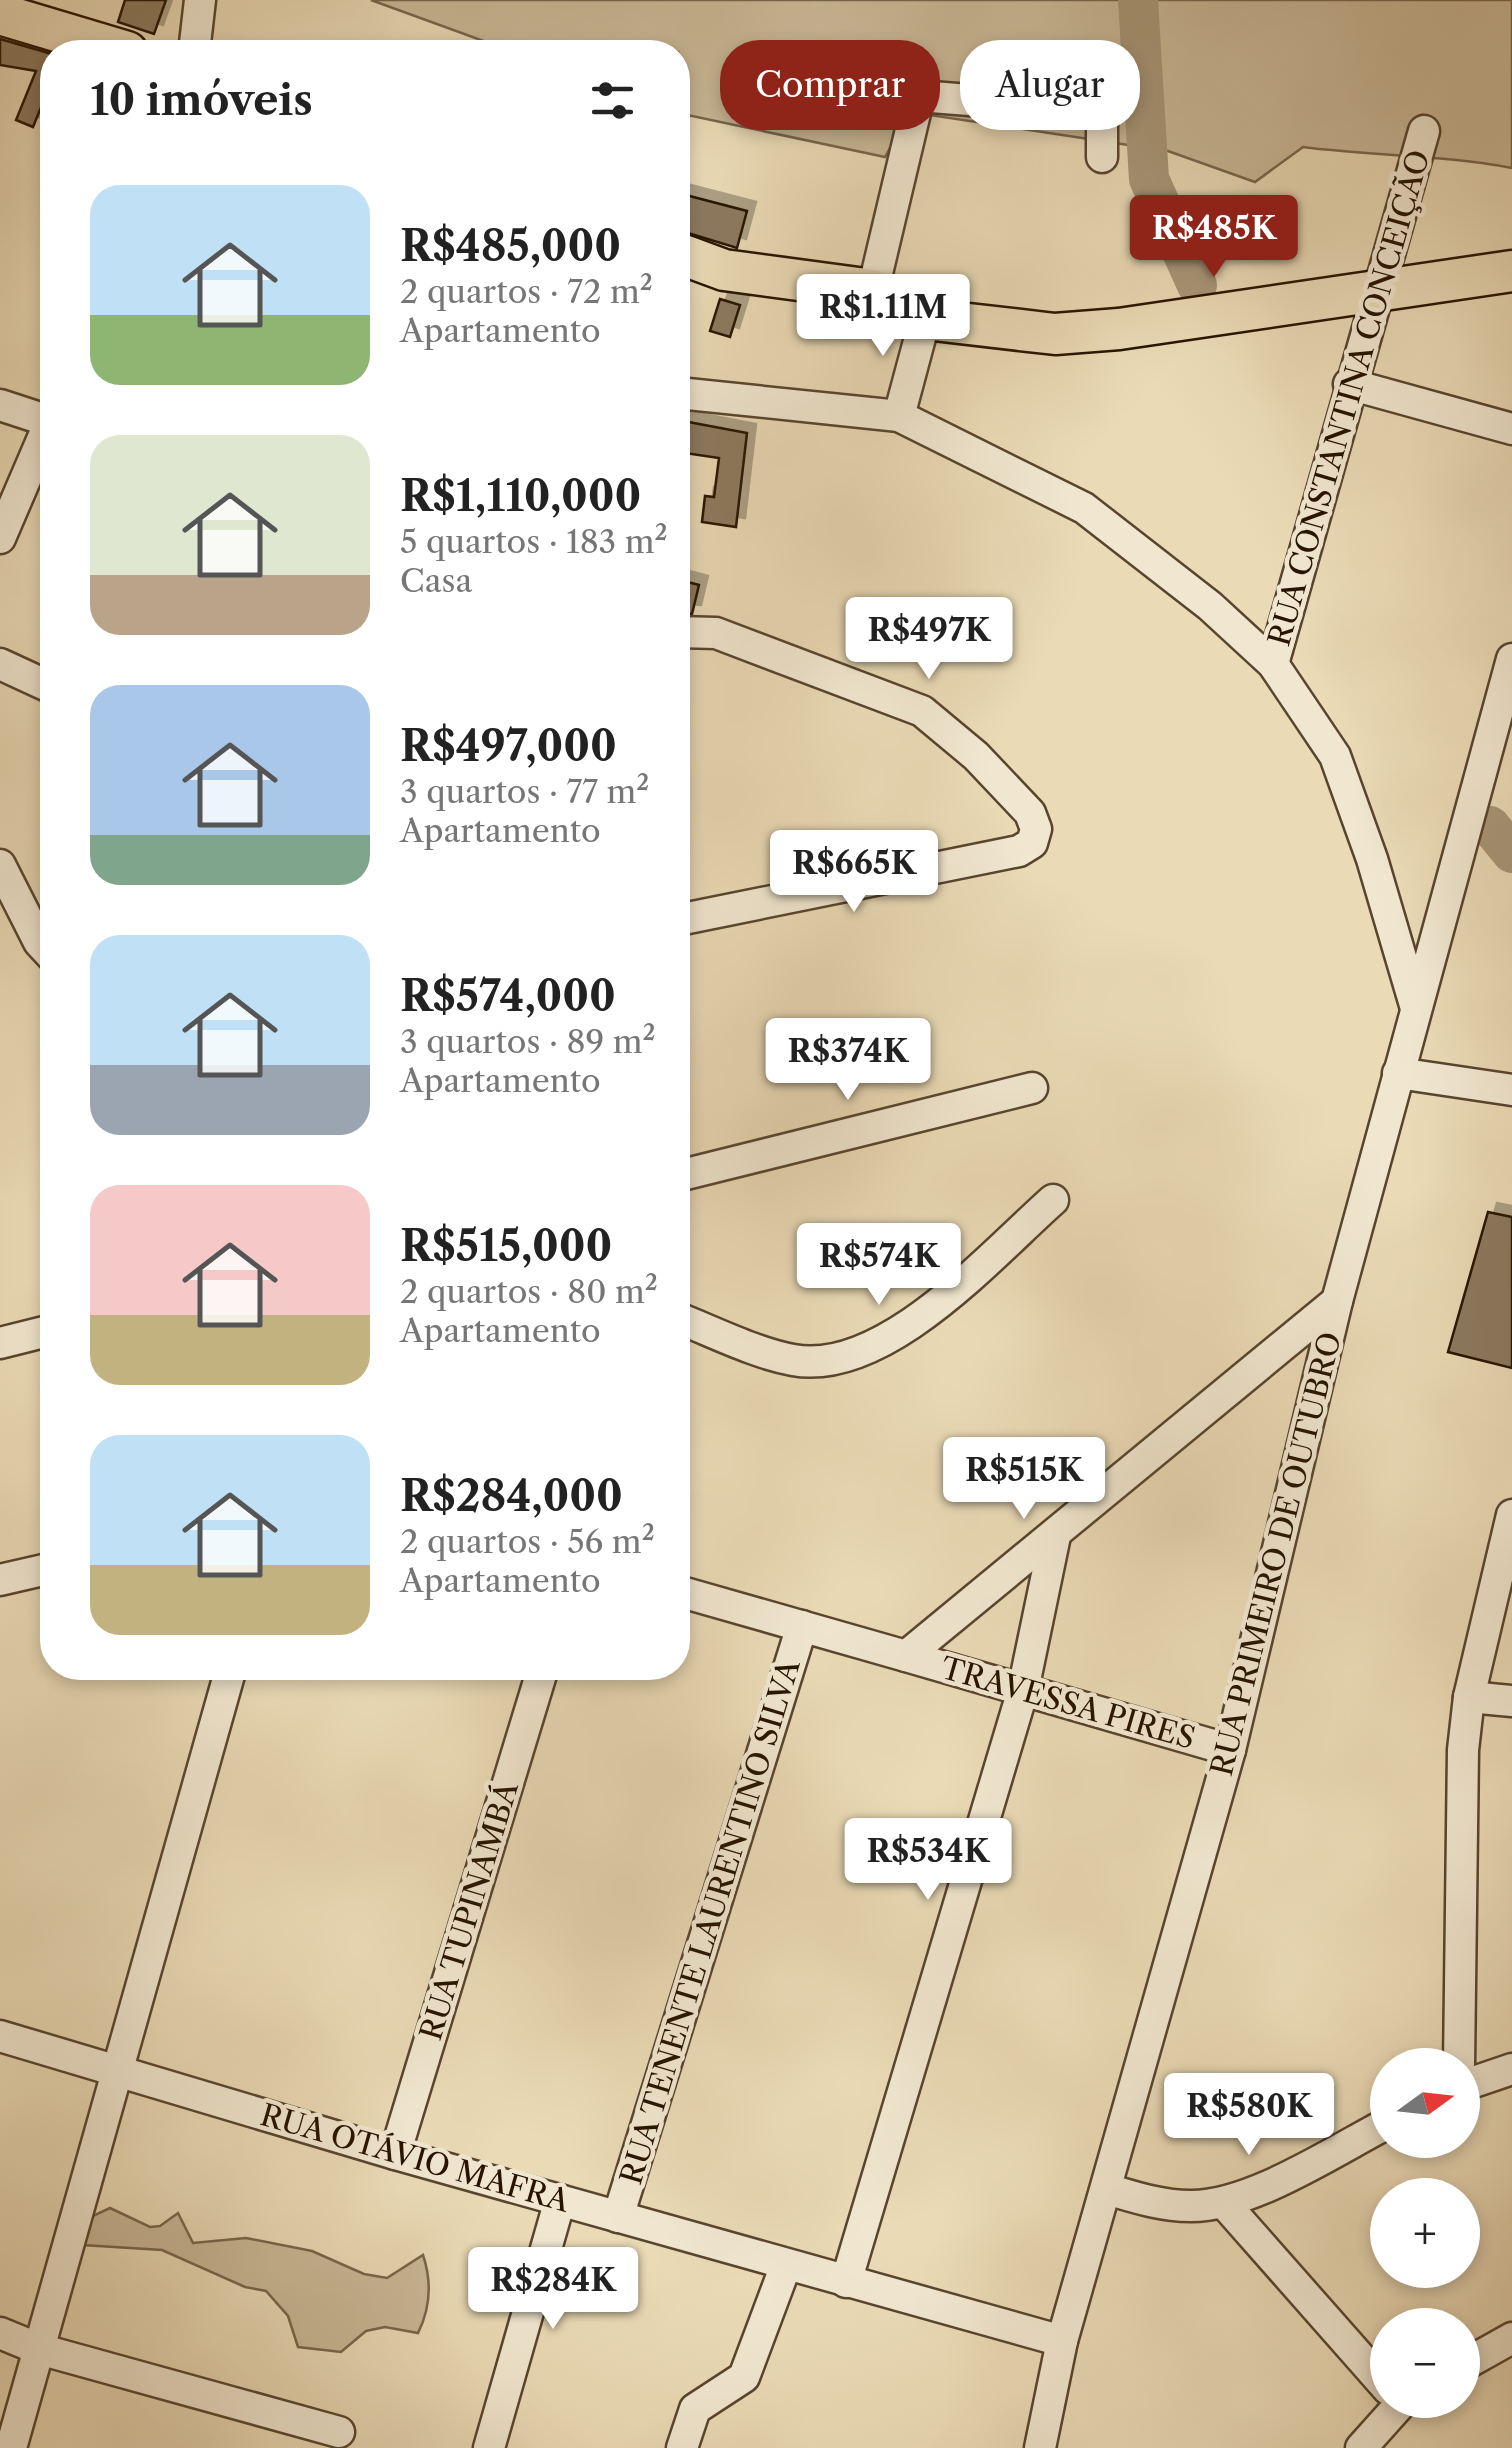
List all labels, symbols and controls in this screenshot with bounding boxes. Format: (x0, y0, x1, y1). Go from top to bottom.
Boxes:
chip: Comprar (720, 40, 940, 130)
chip: Alugar (960, 40, 1140, 130)
icon: filters (585, 73, 640, 128)
text: 10 imóveis (90, 74, 313, 126)
street label: RUA CONSTANTINA CONCEIÇÃO (1260, 146, 1438, 650)
pin: R$485K (1133, 195, 1295, 280)
text: R$485K (1152, 208, 1276, 247)
text: R$485,000 (400, 220, 621, 272)
icon: home (170, 225, 290, 345)
text: 2 quartos · 72 m² (400, 272, 653, 311)
pin: R$1.11M (791, 274, 975, 359)
text: R$1.11M (819, 287, 947, 326)
text: Apartamento (400, 311, 601, 350)
text: R$1,110,000 (400, 470, 641, 522)
icon: home (170, 475, 290, 595)
text: 5 quartos · 183 m² (400, 522, 668, 561)
text: Casa (400, 561, 472, 600)
pin: R$497K (848, 597, 1010, 682)
text: R$497K (868, 610, 990, 649)
text: R$497,000 (400, 720, 617, 772)
icon: home (170, 725, 290, 845)
text: 3 quartos · 77 m² (400, 772, 649, 811)
text: Apartamento (400, 811, 601, 850)
pin: R$665K (773, 830, 935, 915)
text: R$665K (792, 843, 916, 882)
text: R$574,000 (400, 970, 616, 1022)
icon: home (170, 975, 290, 1095)
pin: R$374K (767, 1018, 929, 1103)
text: 3 quartos · 89 m² (400, 1022, 656, 1061)
text: R$374K (788, 1031, 908, 1070)
text: Apartamento (400, 1061, 601, 1100)
text: R$515,000 (400, 1220, 612, 1272)
pin: R$574K (798, 1223, 960, 1308)
icon: home (170, 1225, 290, 1345)
text: R$574K (819, 1236, 939, 1275)
text: 2 quartos · 80 m² (400, 1272, 658, 1311)
text: Apartamento (400, 1311, 601, 1350)
street label: RUA PRIMEIRO DE OUTUBRO (1203, 1328, 1349, 1780)
pin: R$515K (943, 1437, 1105, 1522)
text: R$515K (965, 1450, 1083, 1489)
text: R$284,000 (400, 1470, 623, 1522)
icon: home (170, 1475, 290, 1595)
text: 2 quartos · 56 m² (400, 1522, 655, 1561)
text: Apartamento (400, 1561, 601, 1600)
street label: TRAVESSA PIRES (937, 1649, 1199, 1757)
street label: RUA TENENTE LAURENTINO SILVA (612, 1654, 808, 2189)
street label: RUA TUPINAMBÁ (412, 1777, 526, 2045)
pin: R$534K (847, 1818, 1009, 1903)
text: R$534K (867, 1831, 989, 1870)
north arrow (1370, 2048, 1480, 2158)
map controls (1370, 2048, 1480, 2418)
pin: R$580K (1168, 2073, 1330, 2158)
text: R$580K (1186, 2086, 1312, 2125)
street label: RUA OTÁVIO MAFRA (256, 2096, 574, 2220)
button: + (1370, 2178, 1480, 2288)
pin: R$284K (472, 2247, 634, 2332)
text: R$284K (490, 2260, 616, 2299)
button: − (1370, 2308, 1480, 2418)

